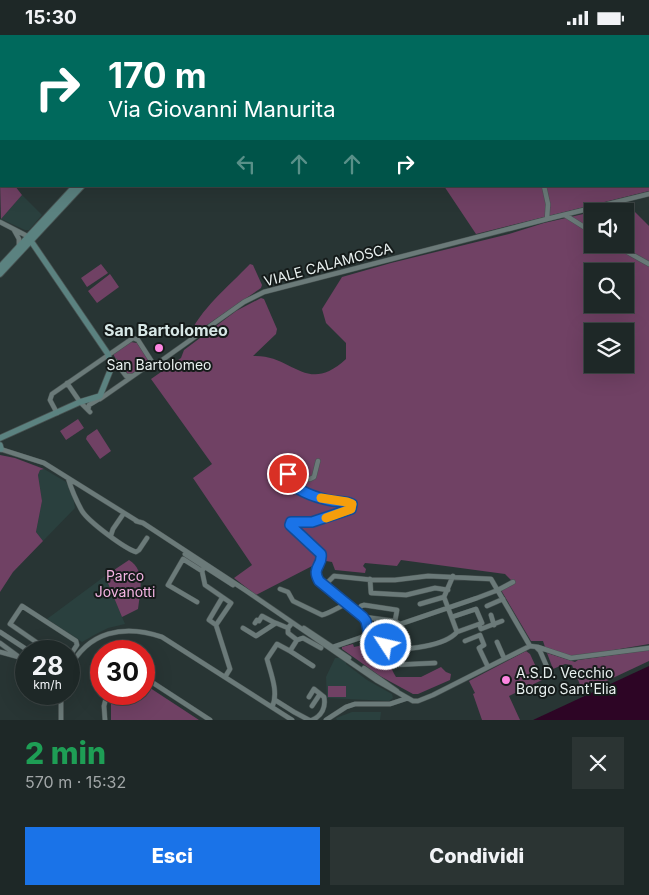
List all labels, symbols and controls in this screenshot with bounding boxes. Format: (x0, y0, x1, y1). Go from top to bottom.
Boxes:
text: 15:30 (25, 6, 77, 29)
text: 170 m (108, 54, 207, 96)
icon: right (25, 55, 90, 120)
text: Via Giovanni Manurita (108, 96, 336, 122)
icon: left (232, 150, 260, 178)
icon: ahead (285, 150, 313, 178)
icon: ahead (338, 150, 366, 178)
icon: right (391, 150, 419, 178)
map controls (584, 203, 634, 373)
button: sound (584, 203, 634, 253)
street label: VIALE CALAMOSCA (262, 239, 395, 289)
button: search (584, 263, 634, 313)
district label: San Bartolomeo (104, 320, 228, 340)
button: layers (584, 323, 634, 373)
marker: San Bartolomeo (153, 342, 165, 354)
place label: San Bartolomeo (106, 356, 212, 373)
pin (267, 453, 309, 495)
icon: arrive (274, 460, 302, 488)
park label: Parco Jovanotti (95, 567, 155, 600)
position arrow (359, 618, 411, 670)
speed limit sign: 30 (90, 640, 155, 705)
text: 28 (31, 651, 64, 681)
place label: A.S.D. Vecchio Borgo Sant'Elia (516, 664, 616, 697)
marker: A.S.D. Vecchio Borgo Sant'Elia (500, 674, 512, 686)
text: km/h (33, 677, 62, 692)
text: 2 min (25, 735, 106, 771)
button: close (572, 737, 624, 789)
text: 570 m · 15:32 (25, 772, 126, 792)
button: Esci (25, 827, 320, 885)
button: Condividi (330, 827, 624, 885)

